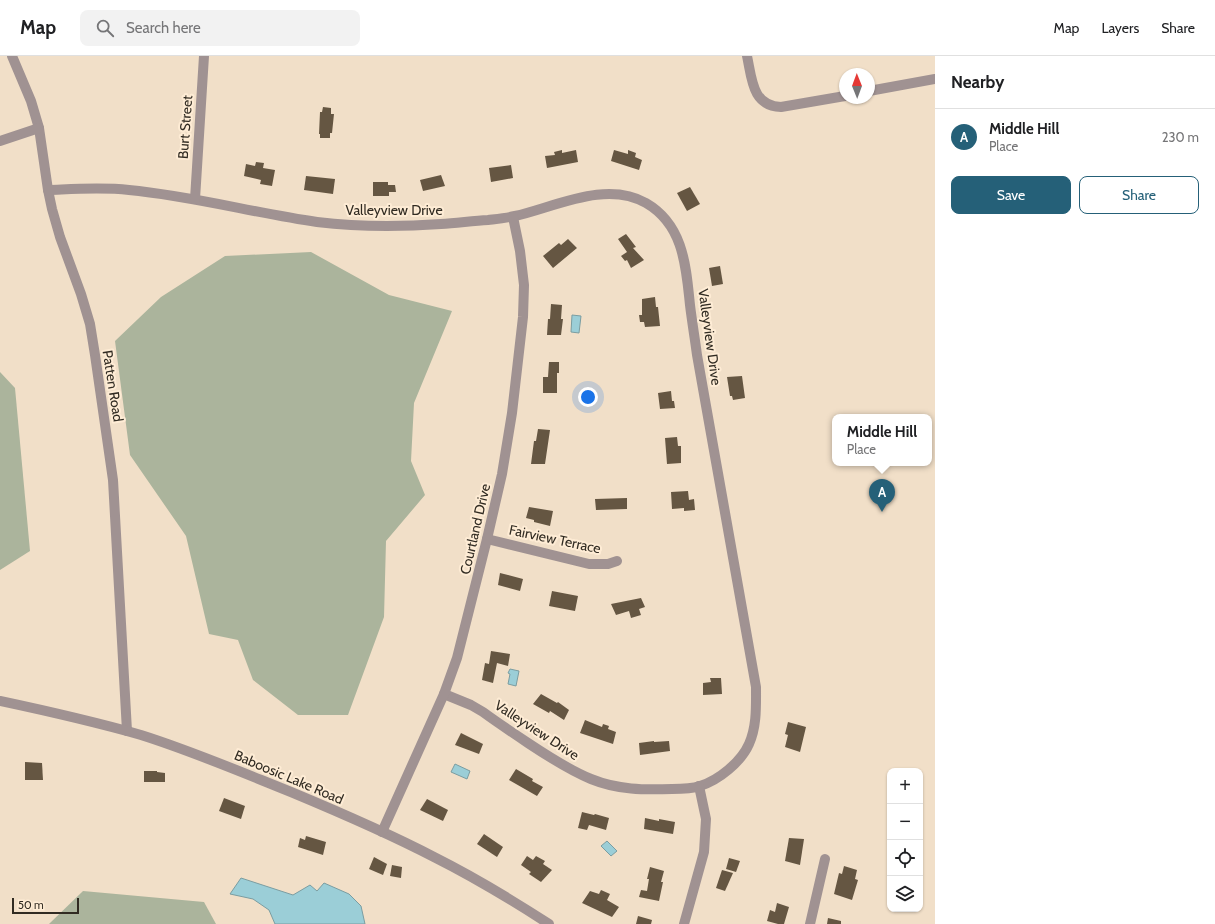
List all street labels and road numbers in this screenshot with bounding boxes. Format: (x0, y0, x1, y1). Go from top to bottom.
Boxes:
street label: Burt Street (174, 94, 196, 160)
street label: Valleyview Drive (345, 201, 443, 219)
street label: Valleyview Drive (694, 288, 726, 386)
street label: Patten Road (98, 349, 128, 423)
street label: Courtland Drive (456, 482, 494, 576)
street label: Fairview Terrace (507, 520, 603, 558)
street label: Valleyview Drive (491, 696, 583, 764)
street label: Baboosic Lake Road (232, 746, 346, 808)

